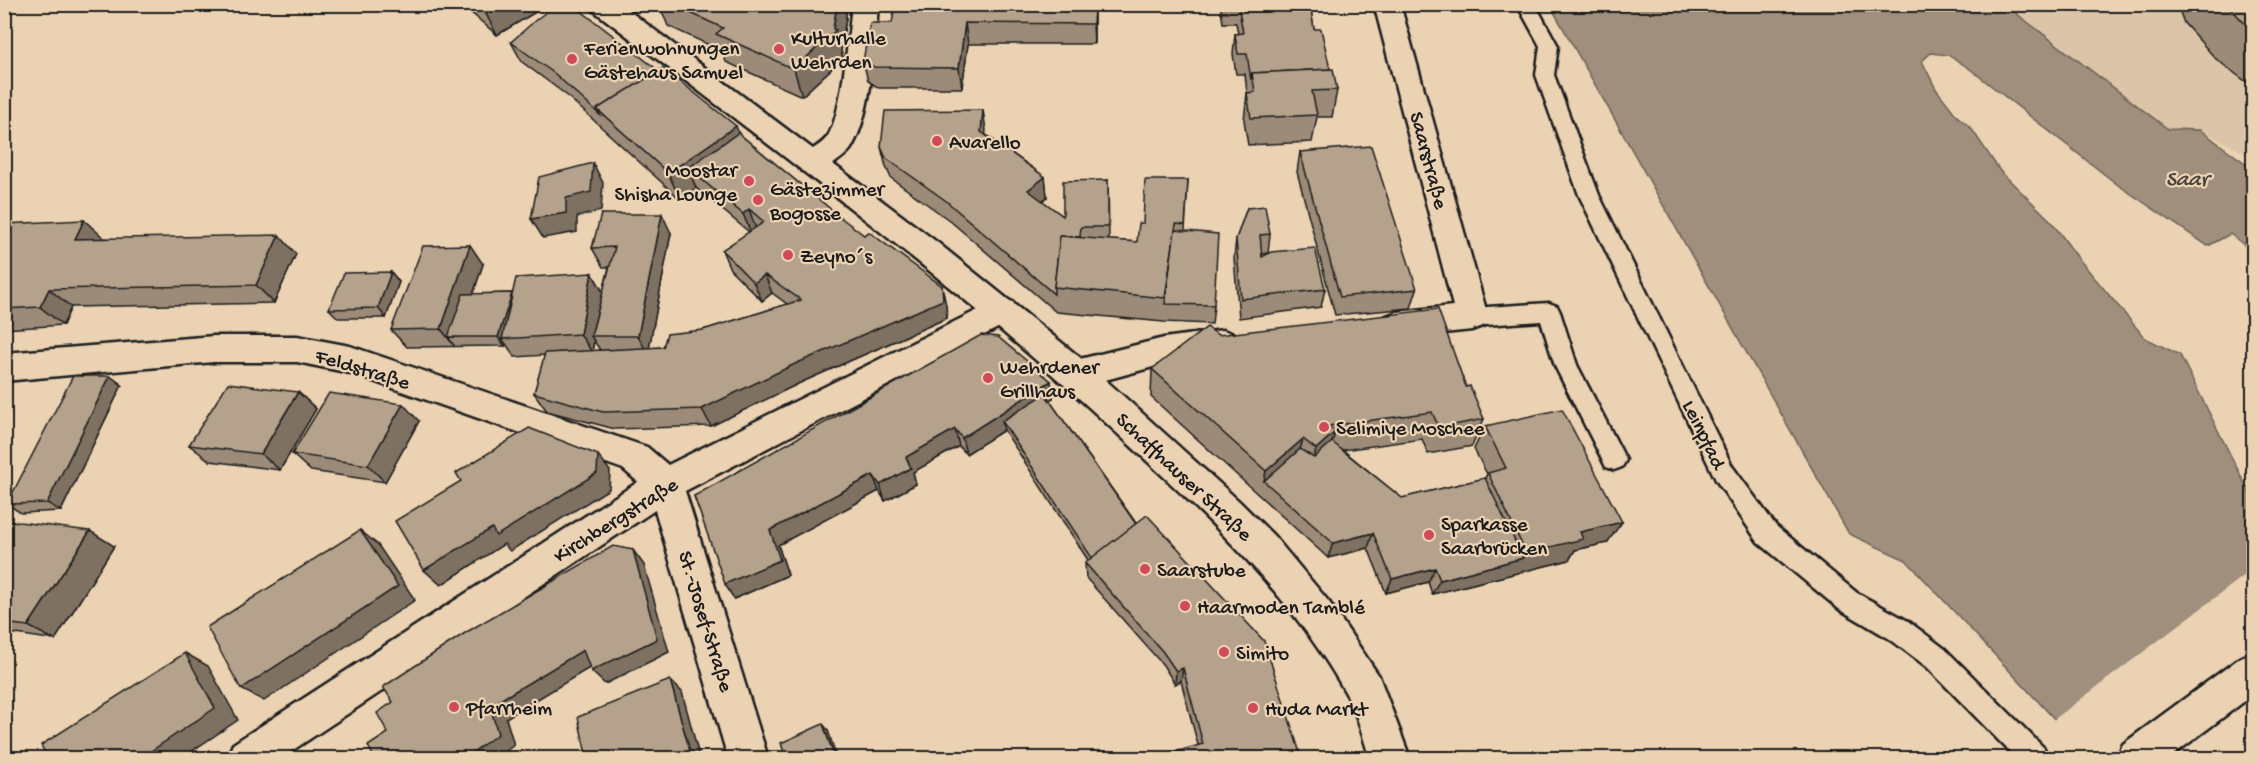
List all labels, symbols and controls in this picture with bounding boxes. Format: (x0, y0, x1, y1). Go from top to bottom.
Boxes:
place label: Kulturhalle Wehrden (791, 28, 887, 77)
place label: Ferienwohnungen Gästehaus Samuel (583, 38, 743, 87)
marker: Kulturhalle Wehrden (772, 42, 786, 56)
marker: Ferienwohnungen Gästehaus Samuel (565, 52, 579, 66)
street label: Saarstraße (1402, 110, 1452, 213)
place label: Avarello (949, 132, 1021, 157)
marker: Avarello (930, 134, 944, 148)
place label: Moostar Shisha Lounge (615, 160, 739, 209)
water label: Saar (2166, 168, 2212, 194)
marker: Moostar Shisha Lounge (742, 174, 756, 188)
place label: Gästezimmer Bogosse (769, 179, 886, 228)
marker: Gästezimmer Bogosse (751, 193, 765, 207)
place label: Zeyno´s (800, 246, 874, 271)
marker: Zeyno´s (781, 248, 795, 262)
street label: Feldstraße (311, 345, 413, 398)
place label: Wehrdener Grillhaus (1000, 357, 1100, 406)
marker: Wehrdener Grillhaus (981, 371, 995, 385)
street label: Leinpfad (1674, 397, 1730, 476)
street label: Schaffhauser Straße (1109, 409, 1257, 549)
place label: Selimiye Moschee (1336, 418, 1486, 443)
marker: Selimiye Moschee (1317, 420, 1331, 434)
street label: Kirchbergstraße (550, 473, 685, 570)
place label: Sparkasse Saarbrücken (1441, 514, 1547, 563)
marker: Sparkasse Saarbrücken (1422, 528, 1436, 542)
street label: St.-Josef-Straße (670, 548, 737, 697)
place label: Saarstube (1157, 560, 1247, 585)
marker: Saarstube (1138, 562, 1152, 576)
place label: Haarmoden Tamblé (1197, 597, 1366, 622)
marker: Haarmoden Tamblé (1178, 599, 1192, 613)
place label: Simito (1236, 643, 1289, 668)
marker: Simito (1217, 645, 1231, 659)
place label: Pfarrheim (465, 698, 552, 723)
place label: Huda Markt (1265, 699, 1370, 724)
marker: Pfarrheim (447, 700, 461, 714)
marker: Huda Markt (1246, 701, 1260, 715)

